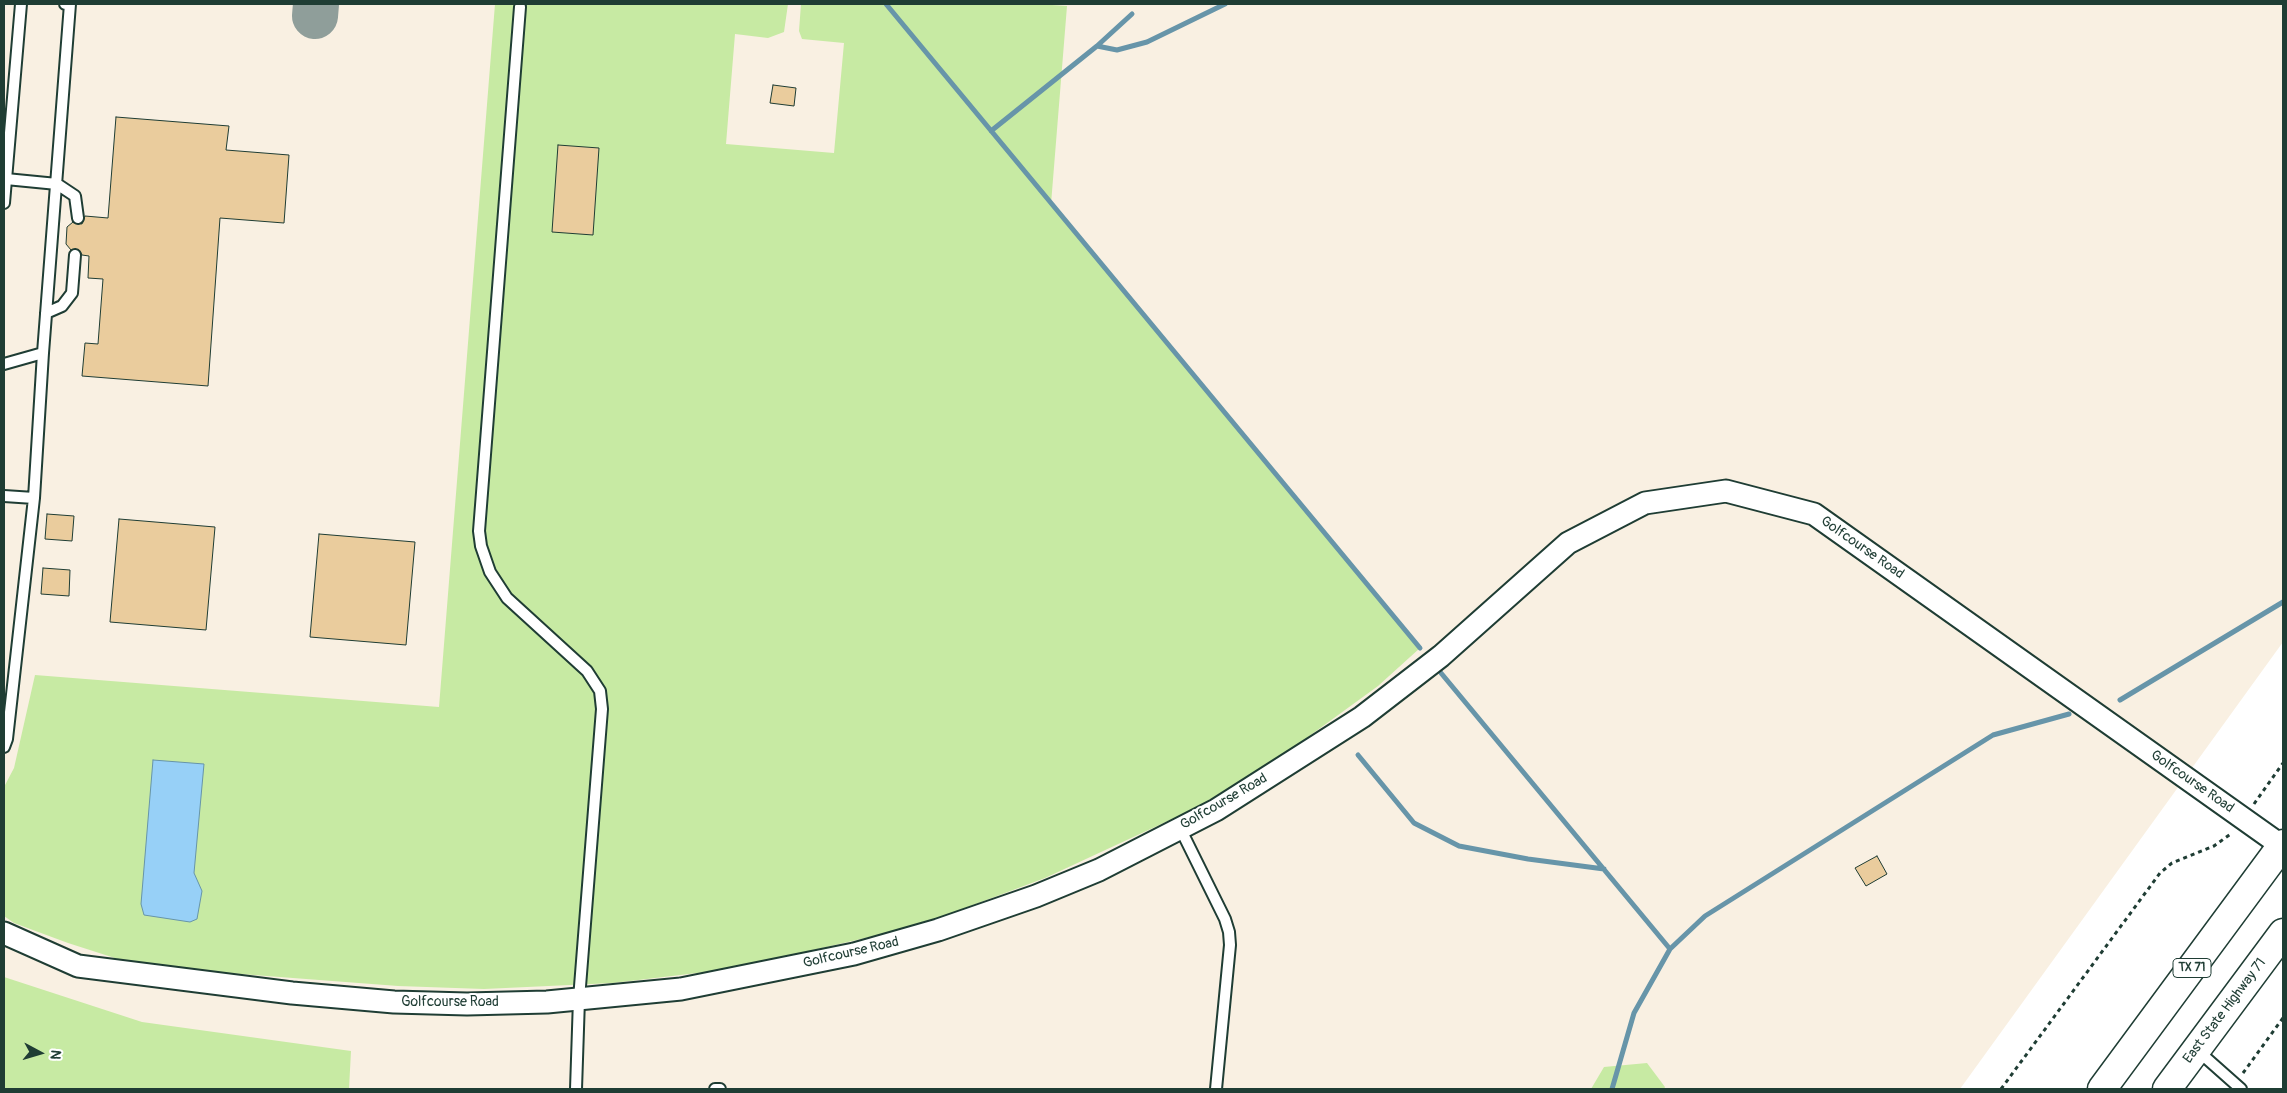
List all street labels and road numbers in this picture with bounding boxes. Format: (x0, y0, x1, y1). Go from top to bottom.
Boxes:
street label: Golfcourse Road (1817, 513, 1907, 583)
street label: Golfcourse Road (2147, 747, 2237, 817)
street label: Golfcourse Road (1178, 770, 1270, 834)
street label: Golfcourse Road (802, 934, 900, 972)
street label: East State Highway 71 (2180, 955, 2270, 1067)
road number: TX 71 (2173, 958, 2211, 978)
street label: Golfcourse Road (401, 994, 499, 1010)

